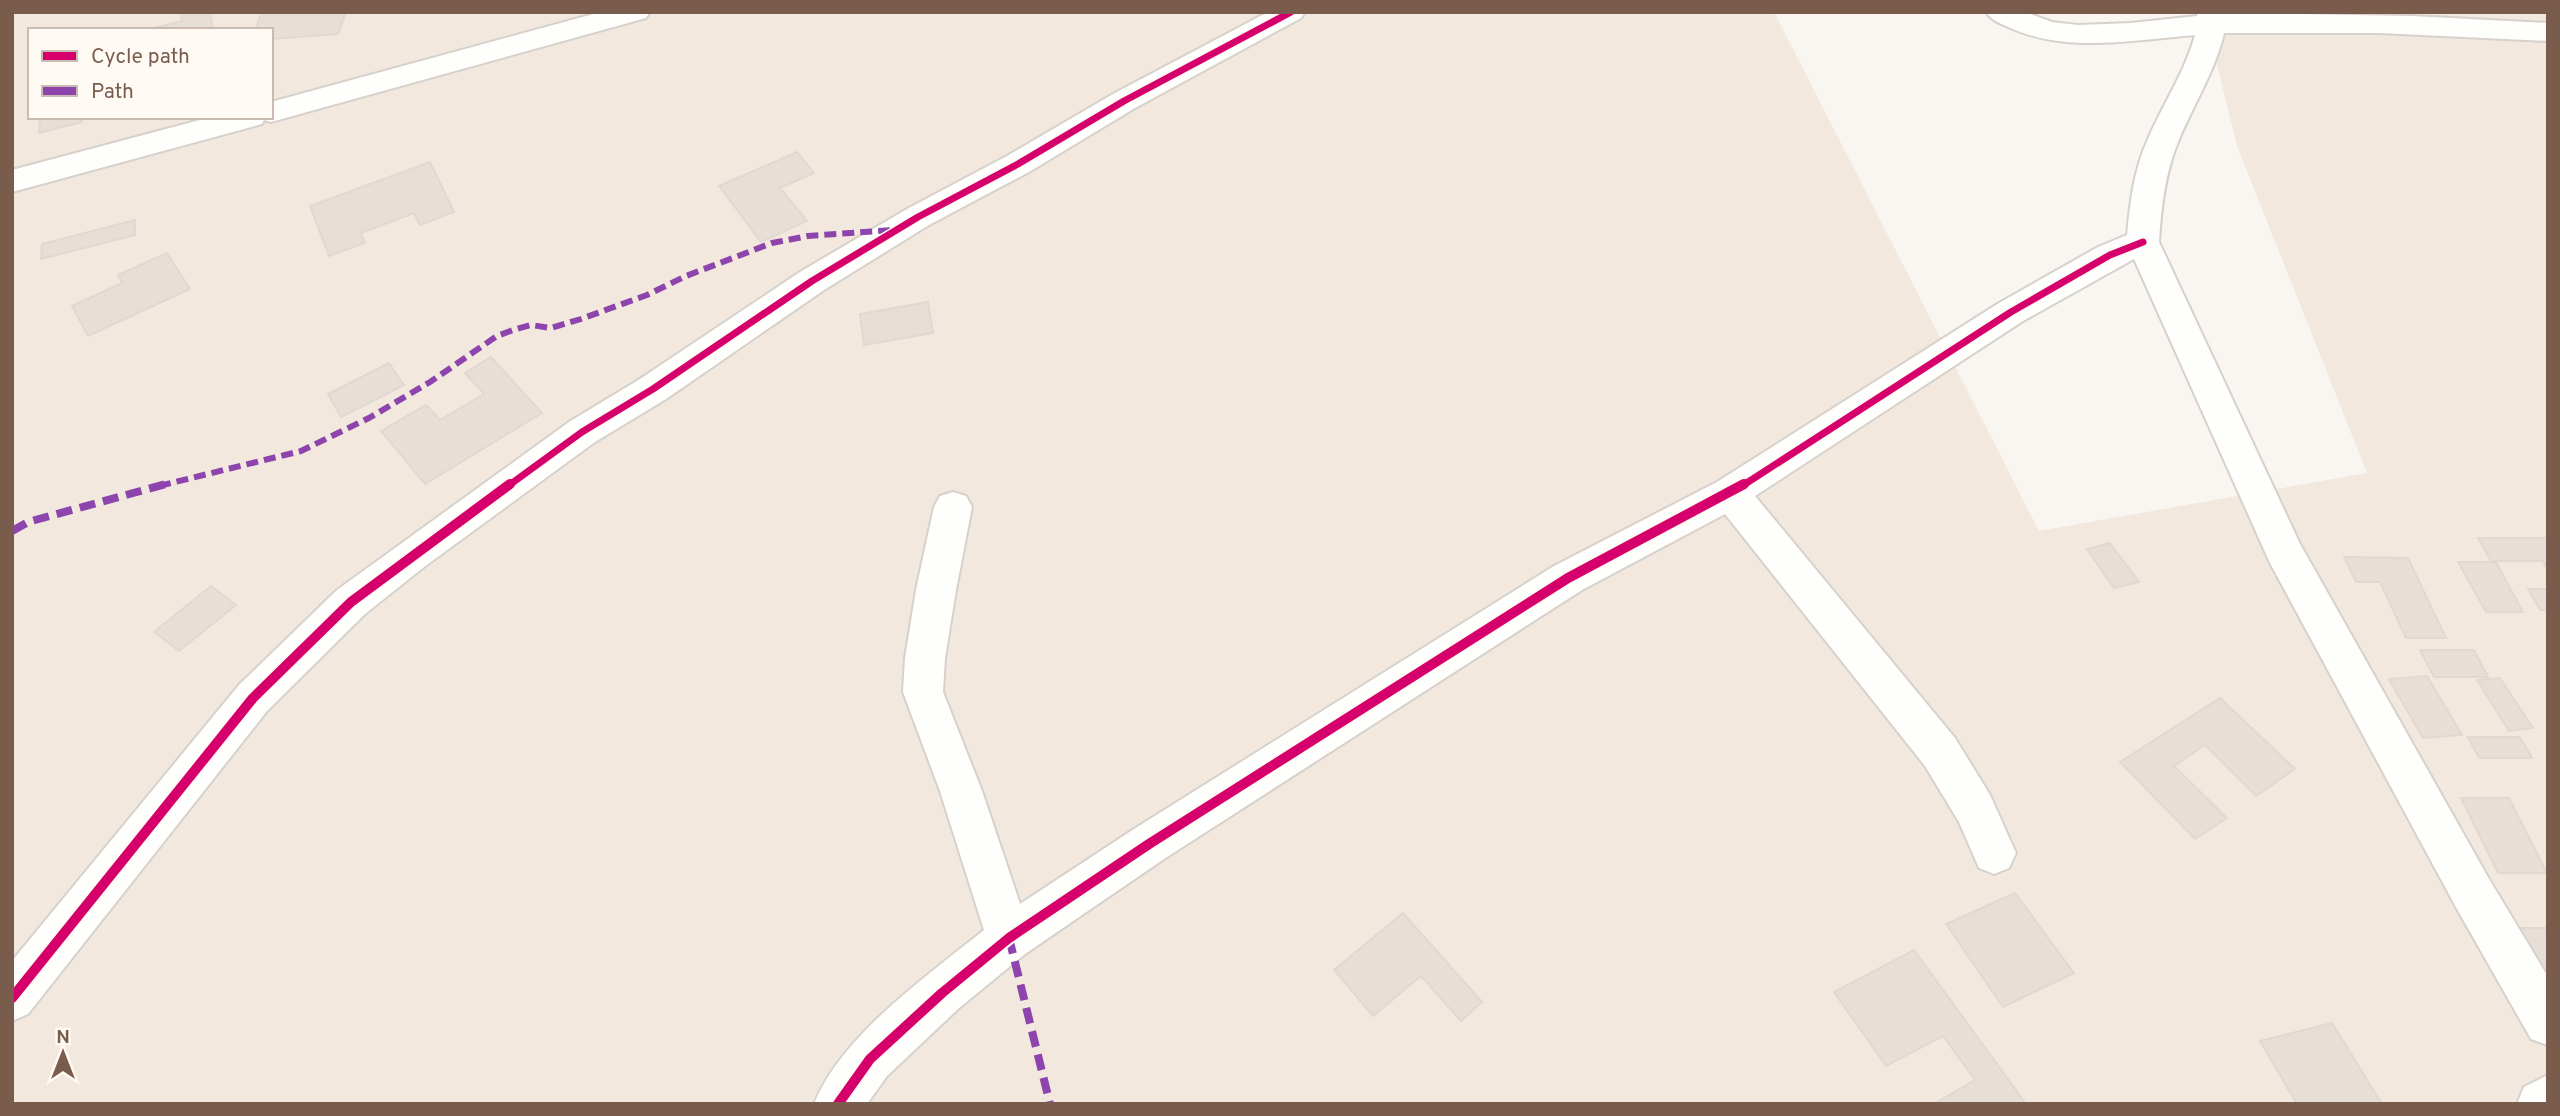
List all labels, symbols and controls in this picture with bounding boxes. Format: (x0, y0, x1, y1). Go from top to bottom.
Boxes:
legend (28, 28, 273, 119)
text: Cycle path (91, 44, 190, 71)
text: Path (91, 79, 134, 106)
north arrow (28, 1018, 98, 1088)
text: N (56, 1026, 70, 1050)

